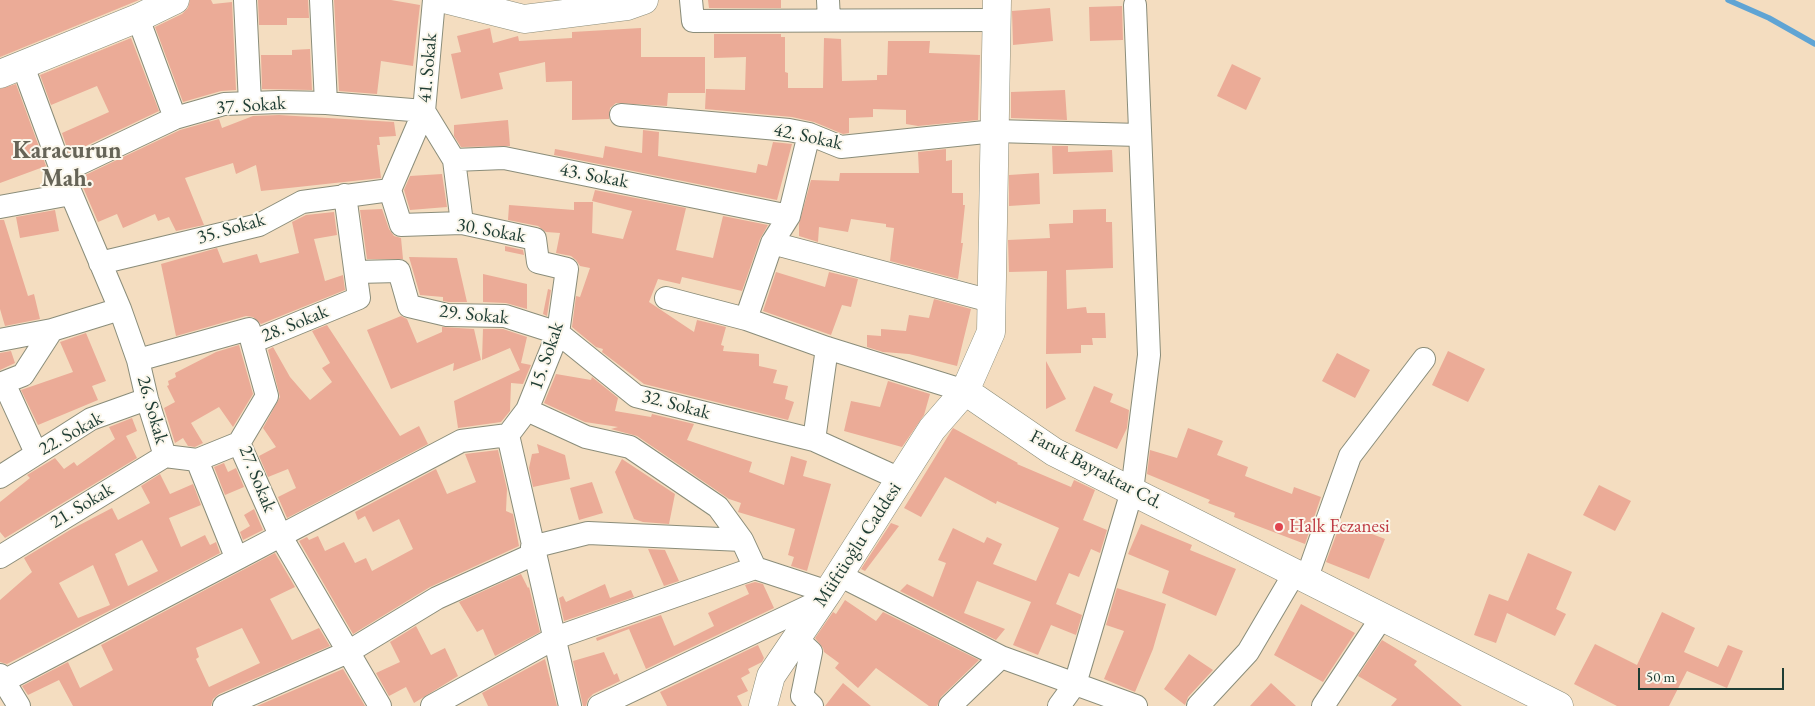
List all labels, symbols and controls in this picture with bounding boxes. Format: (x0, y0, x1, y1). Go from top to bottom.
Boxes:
street label: 41. Sokak (414, 32, 442, 104)
street label: 37. Sokak (215, 92, 287, 120)
street label: 42. Sokak (772, 119, 844, 155)
district label: Karacurun Mah. (12, 137, 122, 193)
street label: 43. Sokak (558, 158, 630, 194)
street label: 35. Sokak (194, 208, 268, 250)
street label: 30. Sokak (455, 214, 527, 248)
street label: 28. Sokak (258, 300, 332, 348)
street label: 29. Sokak (438, 300, 510, 330)
street label: 15. Sokak (525, 319, 569, 393)
street label: 26. Sokak (131, 373, 173, 447)
street label: 32. Sokak (639, 385, 713, 425)
street label: 22. Sokak (35, 407, 107, 461)
street label: Faruk Bayraktar Cd. (1026, 426, 1166, 514)
street label: 27. Sokak (233, 442, 281, 516)
street label: 21. Sokak (46, 478, 118, 534)
street label: Müftüoğlu Caddesi (809, 479, 907, 611)
place label: Halk Eczanesi (1289, 516, 1390, 538)
marker: Halk Eczanesi (1273, 521, 1285, 533)
scale bar (1640, 658, 1786, 690)
text: 50 m (1646, 667, 1675, 686)

